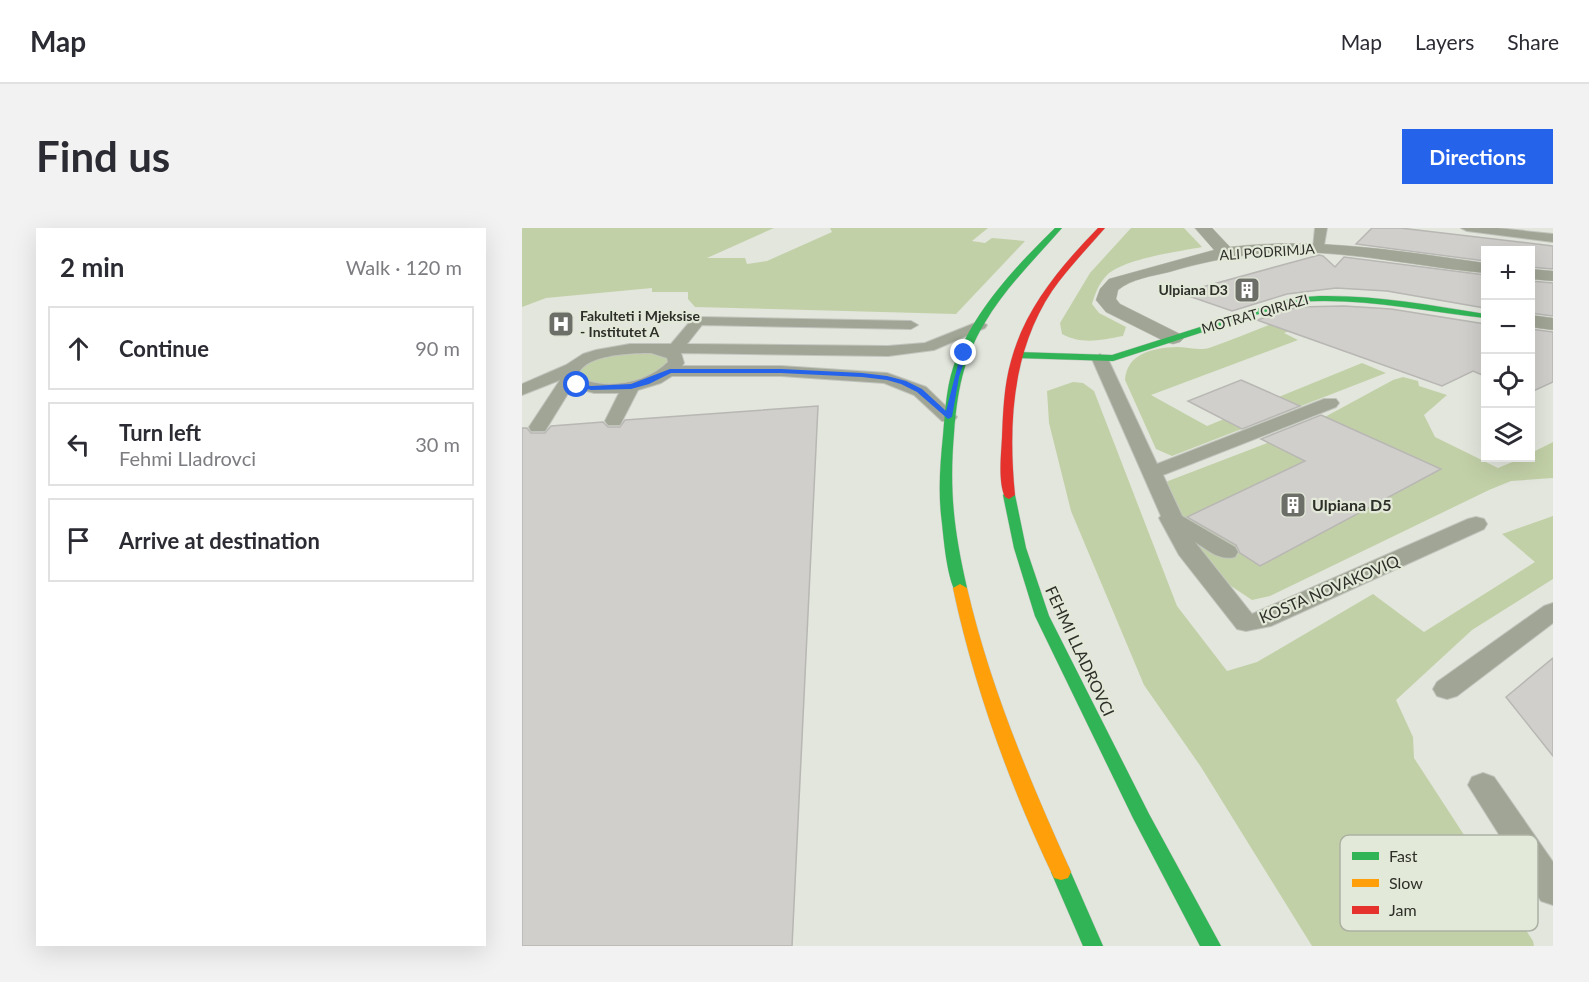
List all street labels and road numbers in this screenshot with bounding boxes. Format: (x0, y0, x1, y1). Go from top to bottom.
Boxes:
street label: ALI PODRIMJA (1219, 240, 1316, 263)
street label: MOTRAT QIRIAZI (1199, 290, 1310, 337)
street label: KOSTA NOVAKOVIQ (1256, 550, 1402, 627)
street label: FEHMI LLADROVCI (1042, 583, 1119, 719)

